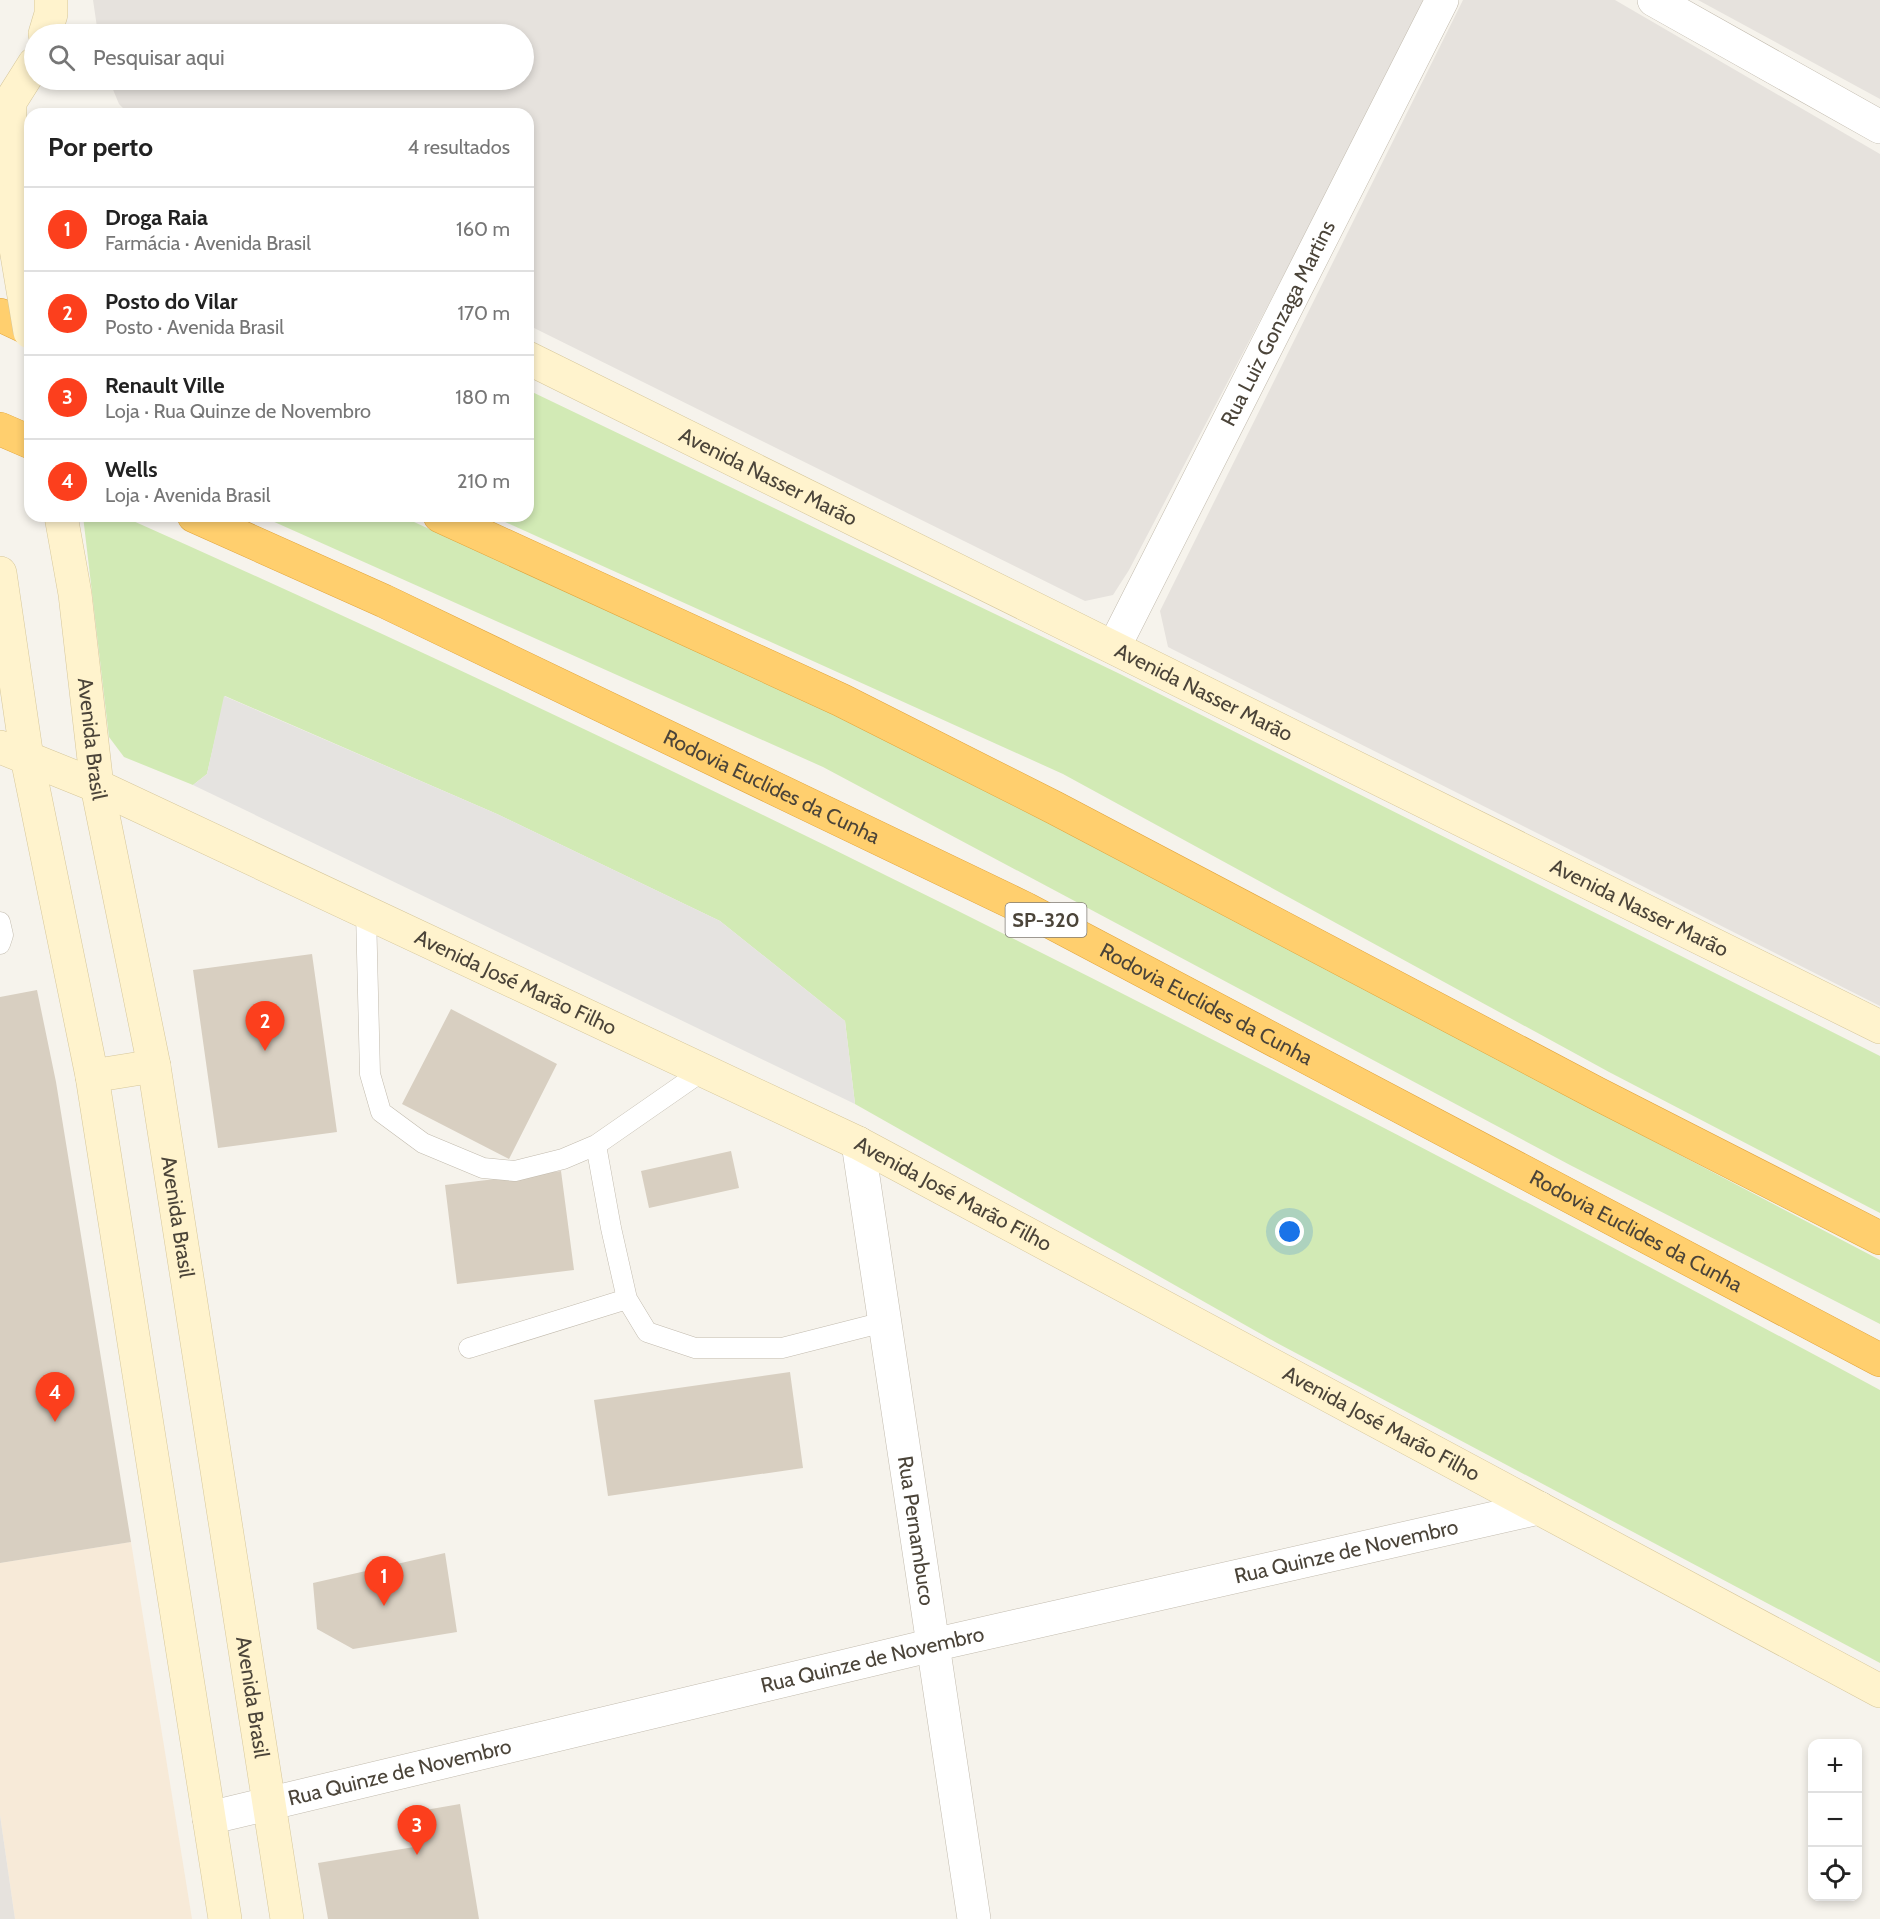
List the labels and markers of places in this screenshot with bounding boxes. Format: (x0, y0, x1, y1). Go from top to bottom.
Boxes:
pin: 2 (246, 1002, 284, 1051)
pin: 4 (36, 1372, 74, 1422)
pin: 1 (364, 1556, 404, 1606)
pin: 3 (398, 1806, 436, 1855)

